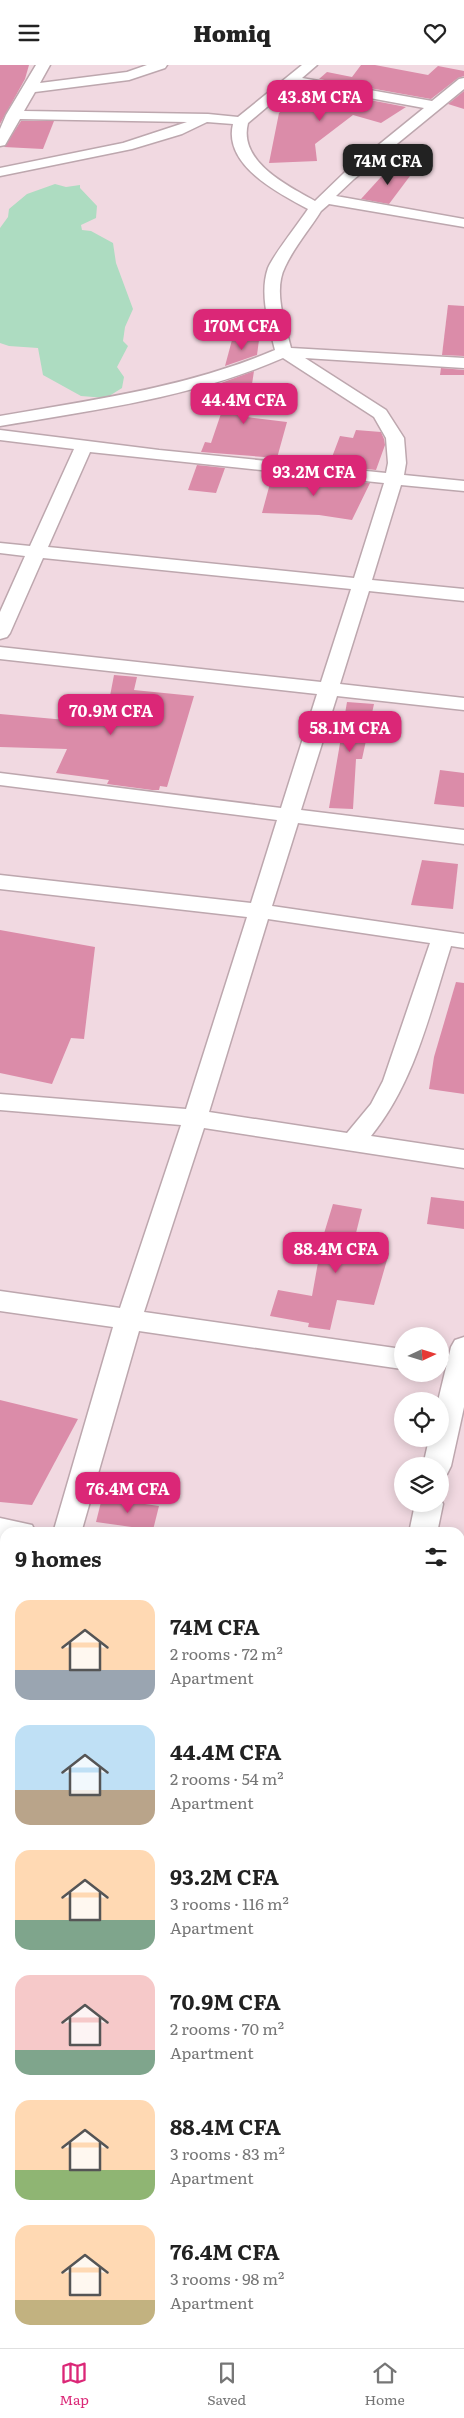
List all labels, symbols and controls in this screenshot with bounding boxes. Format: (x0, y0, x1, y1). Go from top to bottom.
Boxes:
text: Homiq (193, 16, 271, 49)
icon: menu (15, 19, 43, 47)
icon: heart (421, 19, 449, 47)
pin: 43.8M CFA (263, 80, 377, 122)
text: 43.8M CFA (278, 84, 362, 108)
pin: 74M CFA (342, 143, 434, 186)
text: 74M CFA (354, 148, 422, 172)
pin: 170M CFA (190, 309, 294, 351)
text: 170M CFA (204, 313, 280, 337)
pin: 44.4M CFA (187, 383, 301, 425)
text: 44.4M CFA (202, 387, 286, 411)
pin: 93.2M CFA (257, 455, 371, 497)
text: 93.2M CFA (272, 459, 356, 483)
pin: 70.9M CFA (54, 693, 168, 736)
text: 70.9M CFA (69, 698, 153, 722)
pin: 58.1M CFA (293, 711, 407, 753)
text: 58.1M CFA (309, 715, 391, 739)
pin: 88.4M CFA (279, 1231, 393, 1274)
text: 88.4M CFA (294, 1236, 378, 1260)
north arrow (394, 1327, 449, 1383)
map controls (394, 1327, 449, 1512)
button: locate (394, 1392, 449, 1447)
button: layers (394, 1457, 449, 1512)
pin: 76.4M CFA (71, 1471, 185, 1514)
text: 76.4M CFA (86, 1476, 170, 1500)
text: 9 homes (15, 1542, 102, 1573)
icon: filters (422, 1543, 450, 1571)
text: 74M CFA (170, 1610, 260, 1641)
icon: home (55, 1620, 115, 1680)
text: 2 rooms · 72 m² (170, 1641, 283, 1665)
text: Apartment (170, 1665, 254, 1689)
text: 44.4M CFA (170, 1735, 281, 1766)
icon: home (55, 1745, 115, 1805)
text: 2 rooms · 54 m² (170, 1766, 284, 1790)
text: Apartment (170, 1790, 254, 1814)
text: 93.2M CFA (170, 1860, 279, 1891)
icon: home (55, 1870, 115, 1930)
text: 3 rooms · 116 m² (170, 1891, 289, 1915)
text: Apartment (170, 1915, 254, 1939)
text: 70.9M CFA (170, 1985, 281, 2016)
icon: home (55, 1995, 115, 2055)
text: 2 rooms · 70 m² (170, 2016, 284, 2040)
text: Apartment (170, 2040, 254, 2064)
text: 88.4M CFA (170, 2110, 281, 2141)
icon: home (55, 2120, 115, 2180)
text: 3 rooms · 83 m² (170, 2141, 285, 2165)
text: Apartment (170, 2165, 254, 2189)
text: 76.4M CFA (170, 2235, 280, 2266)
icon: home (55, 2245, 115, 2305)
text: 3 rooms · 98 m² (170, 2266, 284, 2290)
text: Apartment (170, 2290, 254, 2314)
tab: Map (59, 2359, 89, 2409)
tab: Saved (207, 2359, 246, 2409)
tab: Home (364, 2359, 405, 2409)

